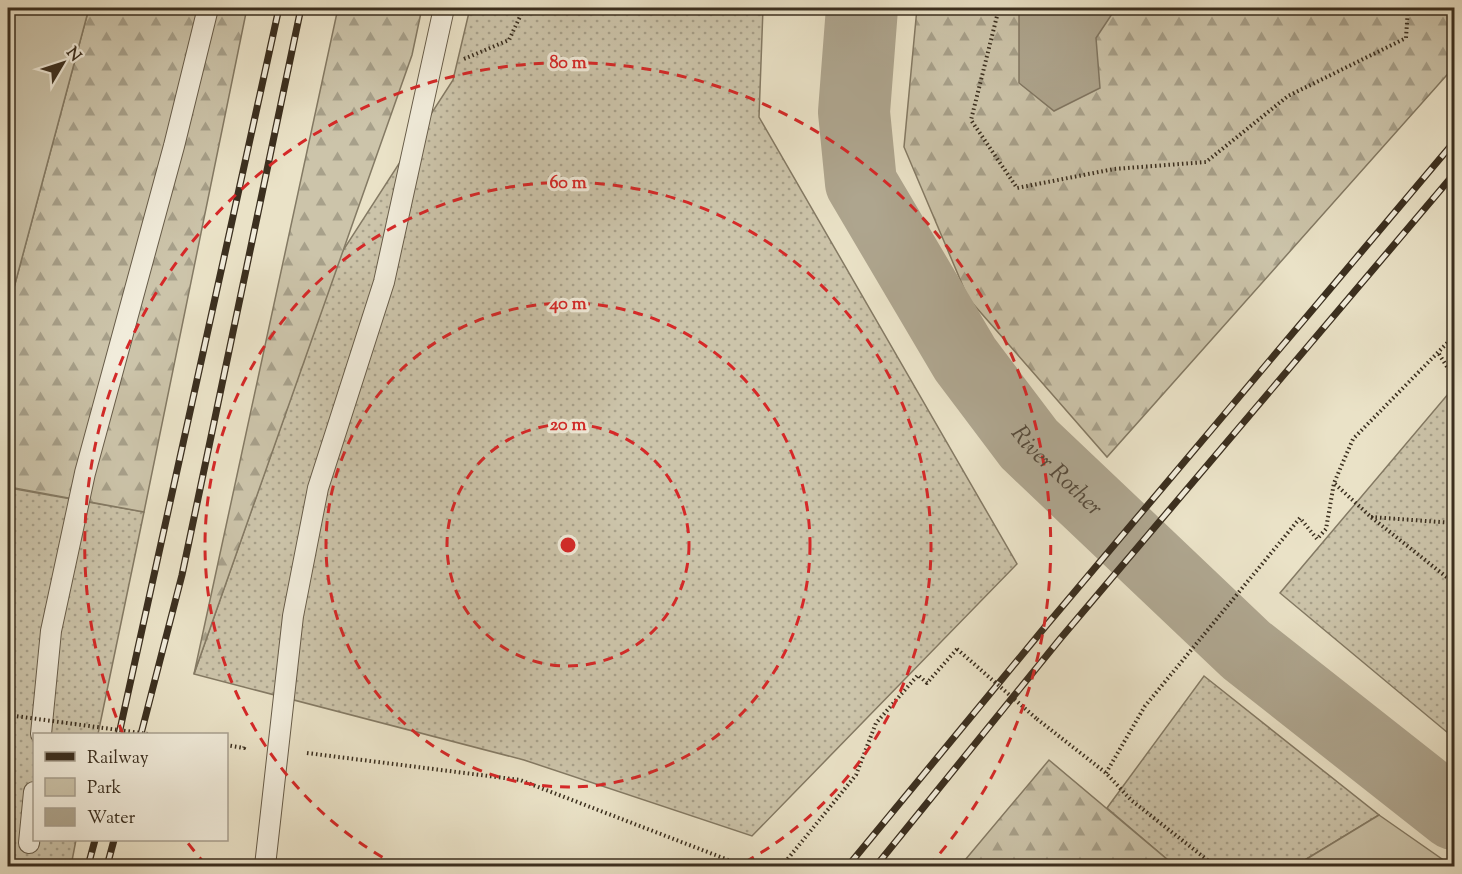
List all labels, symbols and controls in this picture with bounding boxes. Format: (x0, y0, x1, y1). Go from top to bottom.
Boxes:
north arrow (33, 33, 93, 93)
text: N (60, 43, 86, 68)
text: 80 m (549, 51, 587, 77)
text: 60 m (549, 171, 587, 197)
text: 40 m (548, 292, 587, 318)
text: 20 m (550, 413, 586, 439)
water label: River Rother (1002, 419, 1110, 525)
centre of rings (558, 535, 578, 555)
legend (33, 733, 228, 841)
text: Railway (87, 746, 149, 772)
text: Park (87, 776, 122, 802)
text: Water (87, 806, 136, 832)

